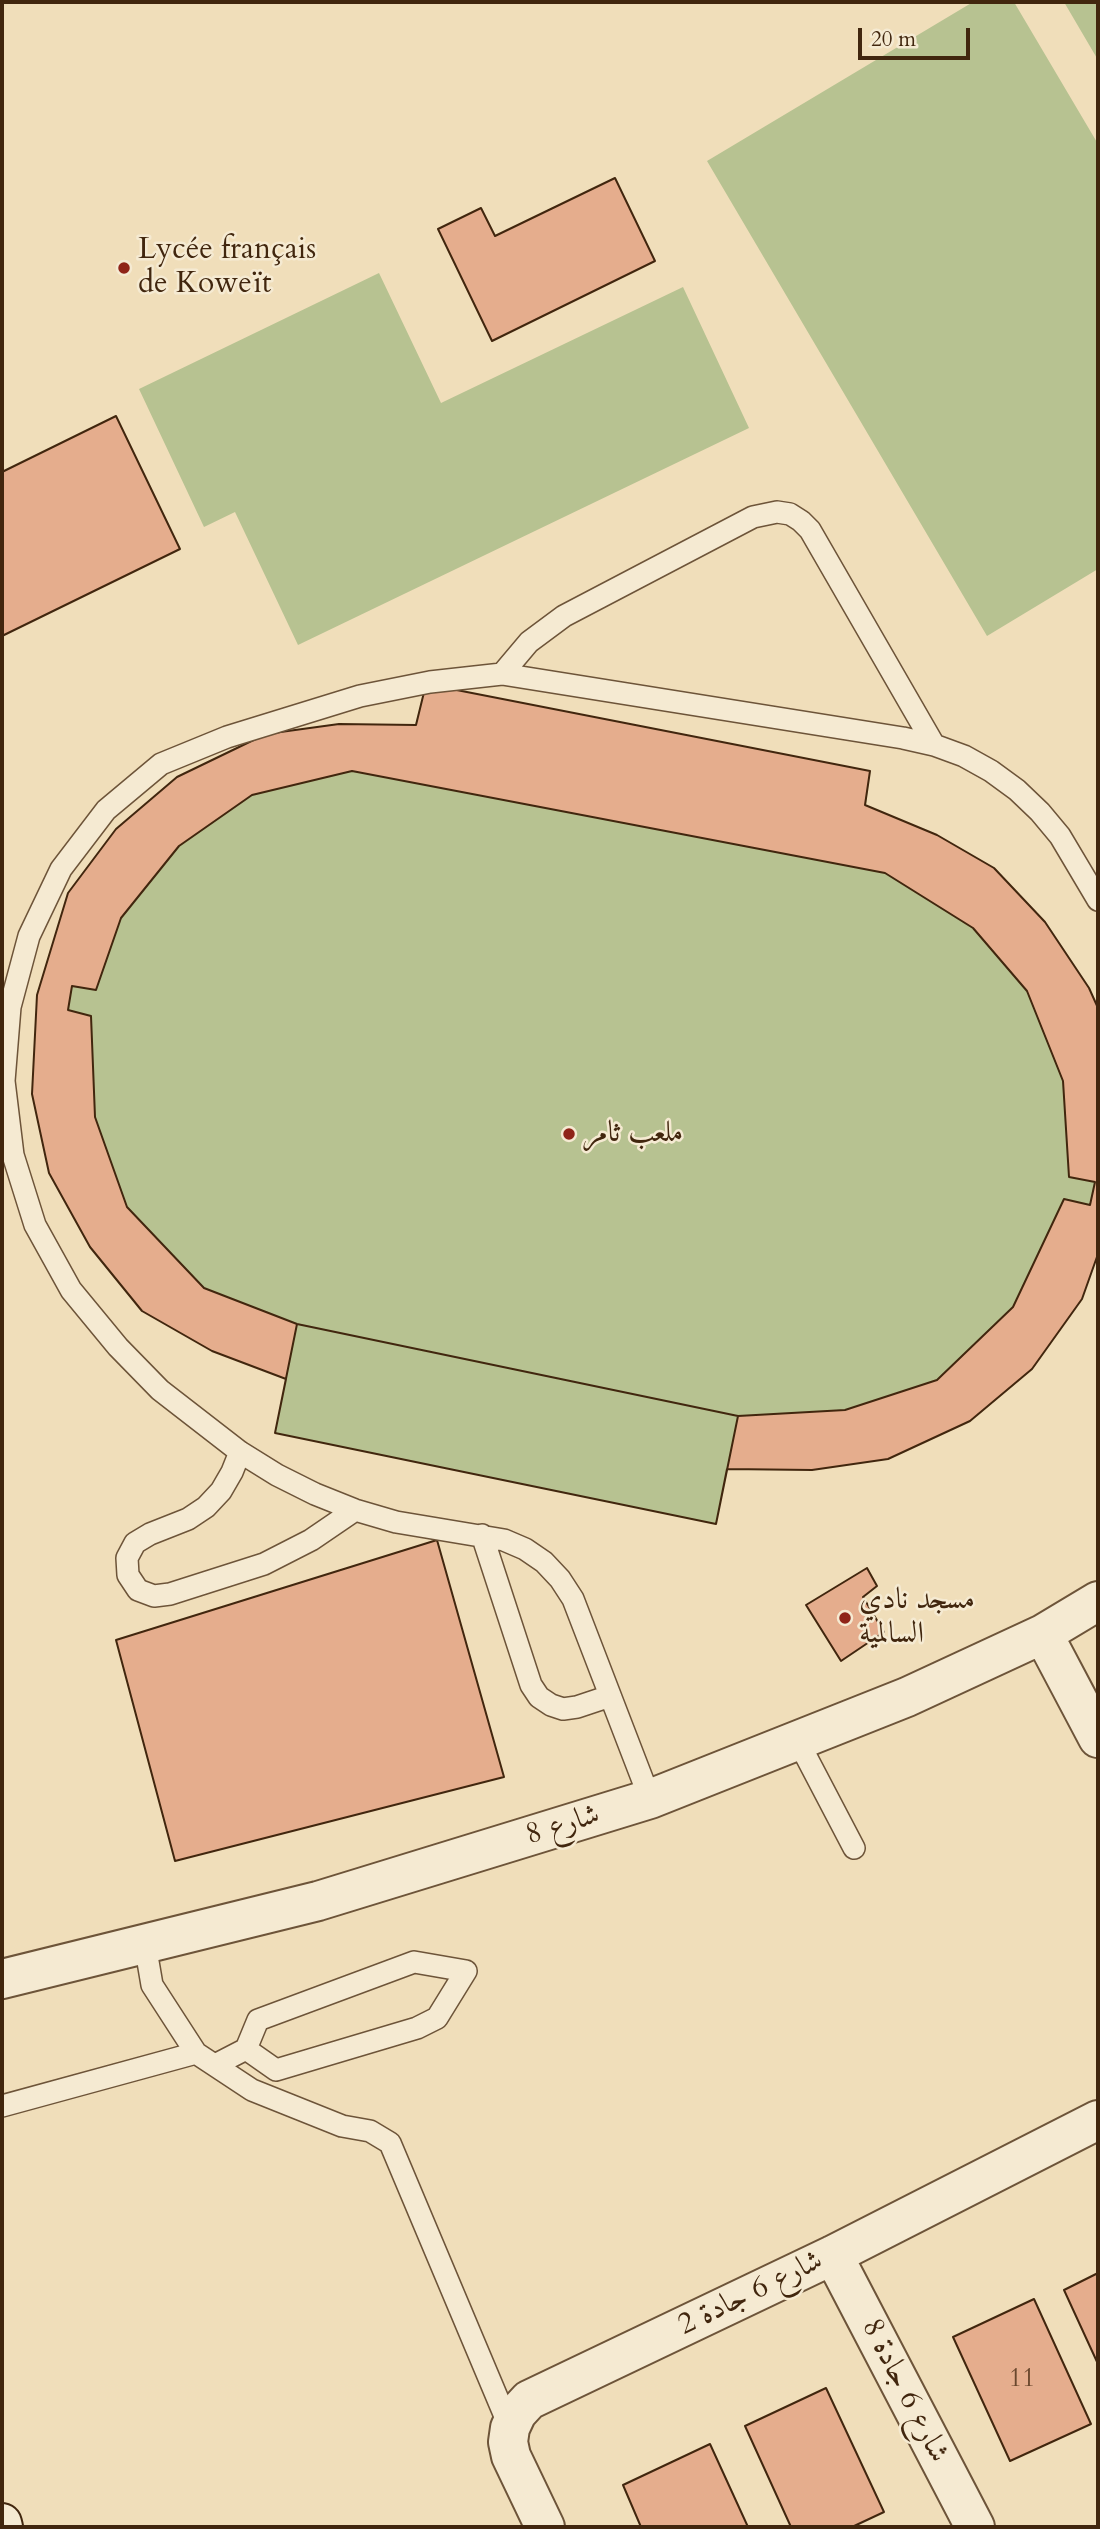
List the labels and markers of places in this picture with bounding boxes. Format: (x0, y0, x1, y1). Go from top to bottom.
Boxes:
place label: Lycée français de Koweït (138, 233, 316, 304)
marker: Lycée français de Koweït (116, 260, 132, 276)
place label: ملعب ثامر (583, 1116, 683, 1152)
marker: ملعب ثامر (561, 1126, 577, 1142)
place label: مسجد نادي السالمية (859, 1583, 975, 1654)
marker: مسجد نادي السالمية (837, 1610, 853, 1626)

